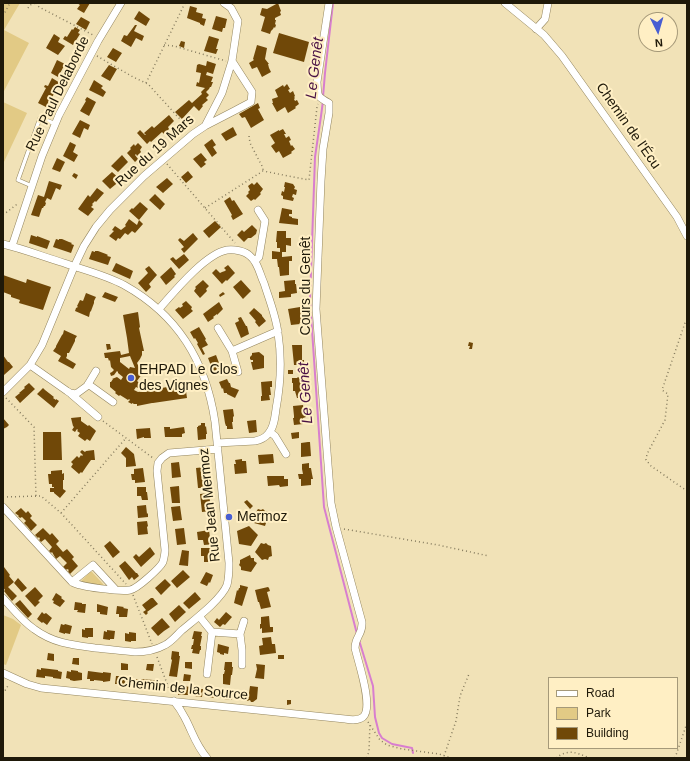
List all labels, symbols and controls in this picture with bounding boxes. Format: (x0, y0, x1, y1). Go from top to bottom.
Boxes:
north arrow (638, 12, 678, 52)
street label: Rue Paul Delaborde (23, 34, 93, 154)
water label: Le Genêt (302, 36, 328, 100)
text: N (654, 37, 663, 49)
street label: Chemin de l'Écu (592, 80, 664, 172)
street label: Rue du 19 Mars (112, 111, 198, 191)
street label: Cours du Genêt (298, 237, 314, 335)
place label: EHPAD Le Clos des Vignes (139, 362, 238, 394)
water label: Le Genêt (295, 362, 317, 424)
marker: EHPAD Le Clos des Vignes (126, 373, 136, 383)
street label: Rue Jean Mermoz (196, 447, 224, 563)
place label: Mermoz (237, 509, 288, 525)
marker: Mermoz (224, 512, 234, 522)
street label: Chemin de la Source (117, 674, 249, 704)
legend (548, 677, 678, 749)
text: Road (586, 686, 615, 700)
text: Park (586, 706, 611, 720)
text: Building (586, 726, 629, 740)

